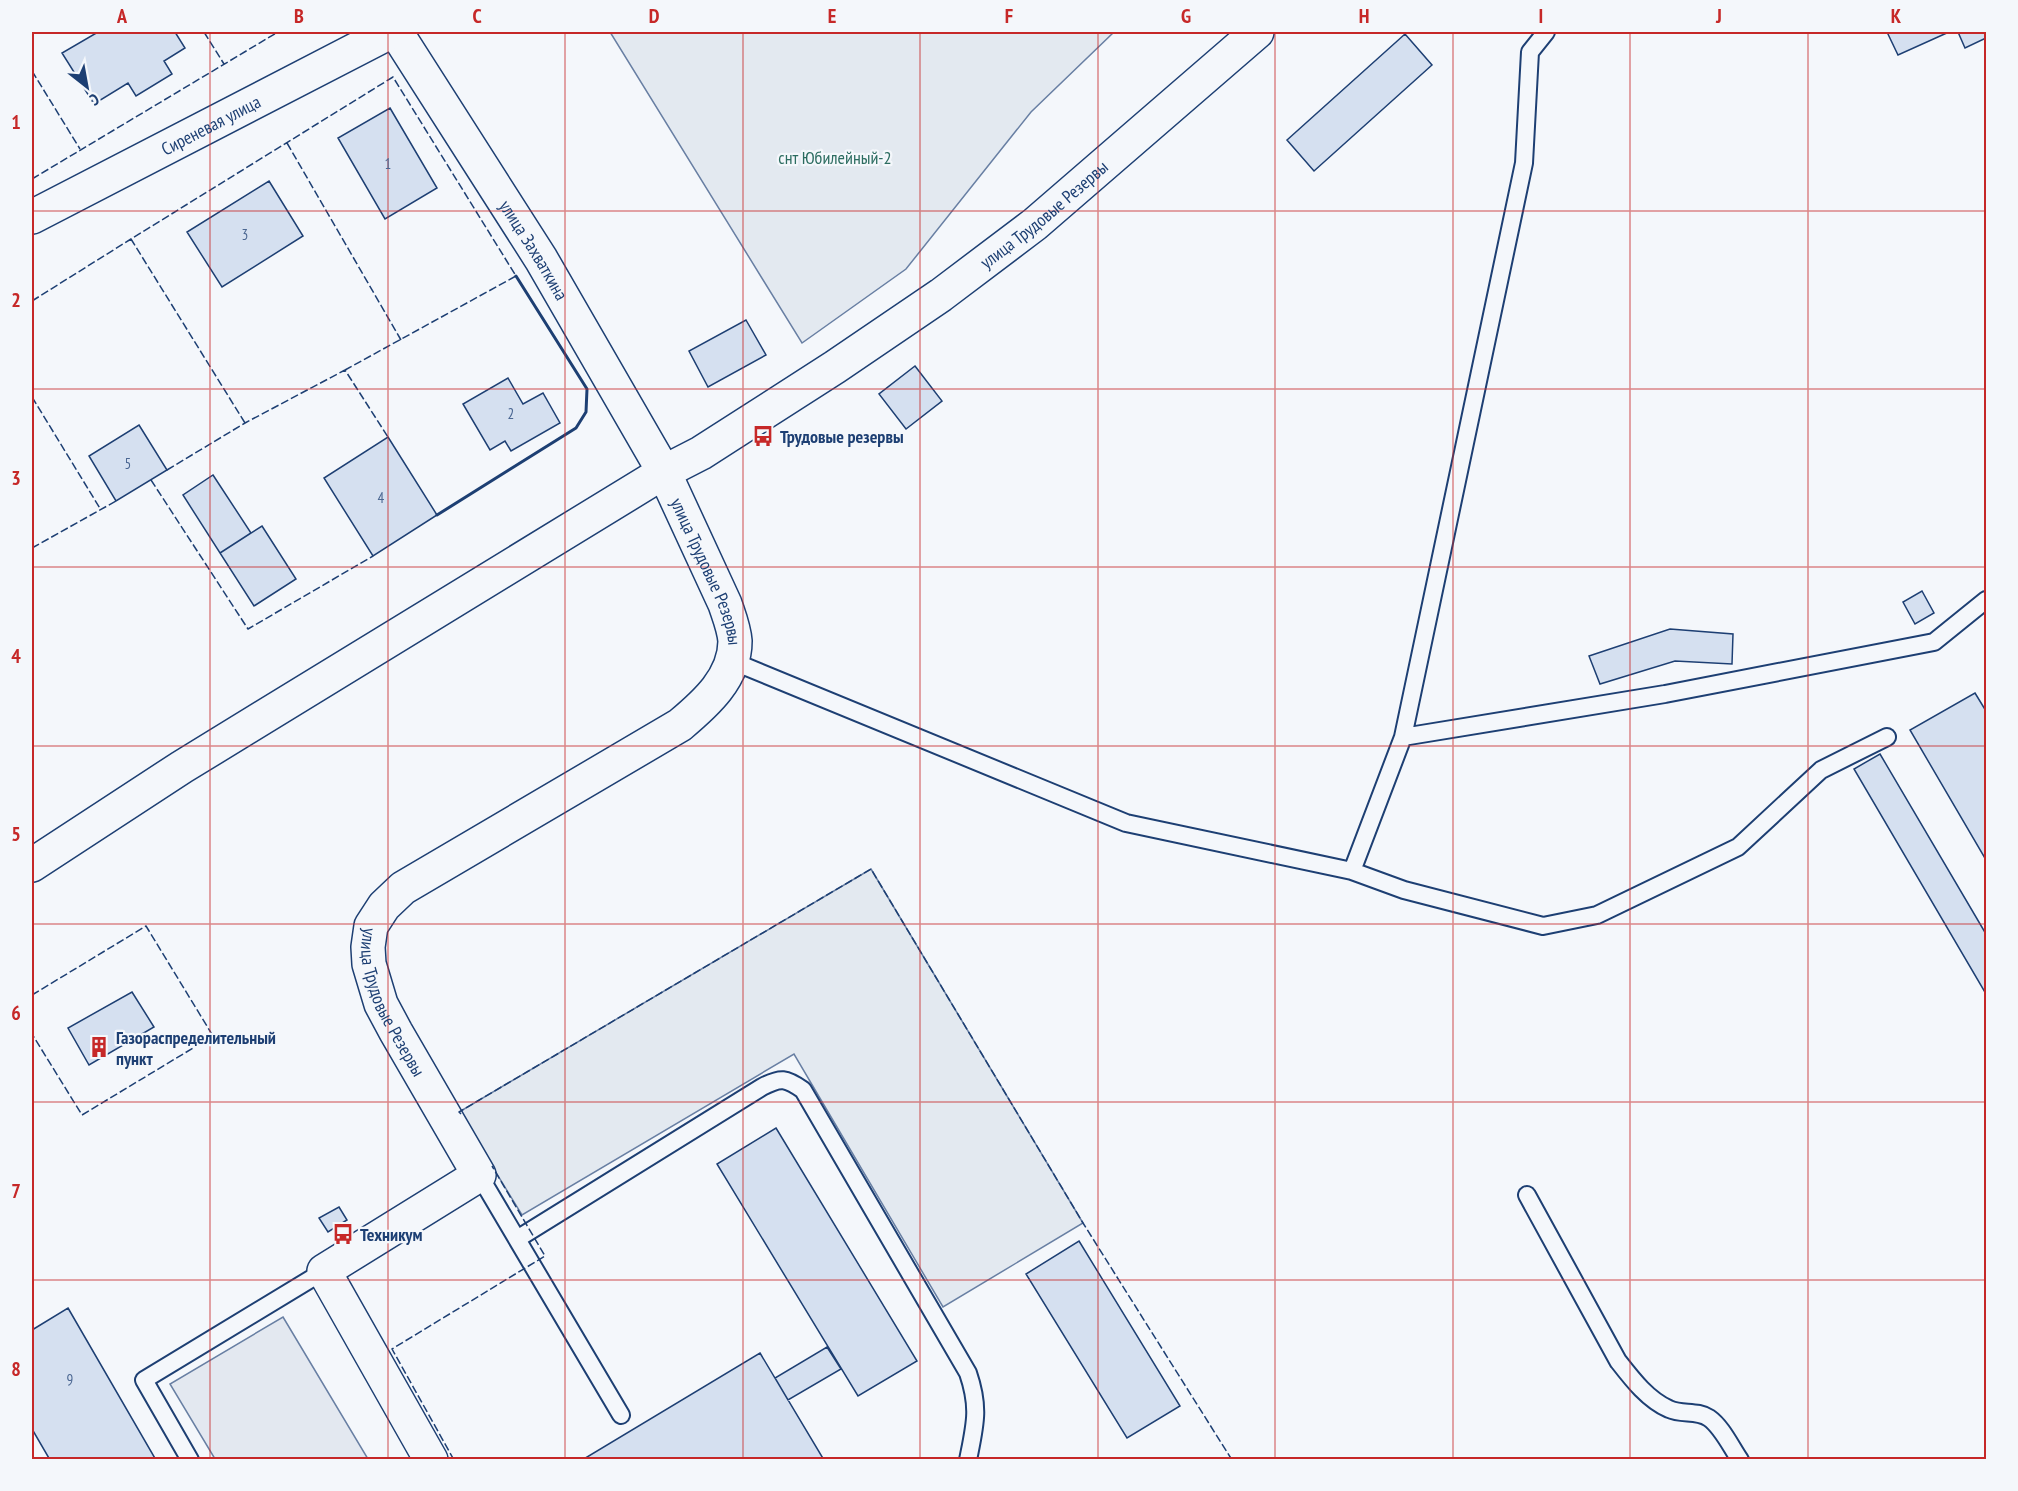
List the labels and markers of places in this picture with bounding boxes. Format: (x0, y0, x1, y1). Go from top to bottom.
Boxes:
bus stop icon: Трудовые резервы (751, 424, 775, 448)
place label: Трудовые резервы (780, 425, 904, 448)
place label: Газораспределительный пункт (116, 1026, 276, 1070)
building icon: Газораспределительный пункт (87, 1035, 111, 1059)
bus stop icon: Техникум (331, 1222, 355, 1246)
place label: Техникум (360, 1223, 423, 1246)

